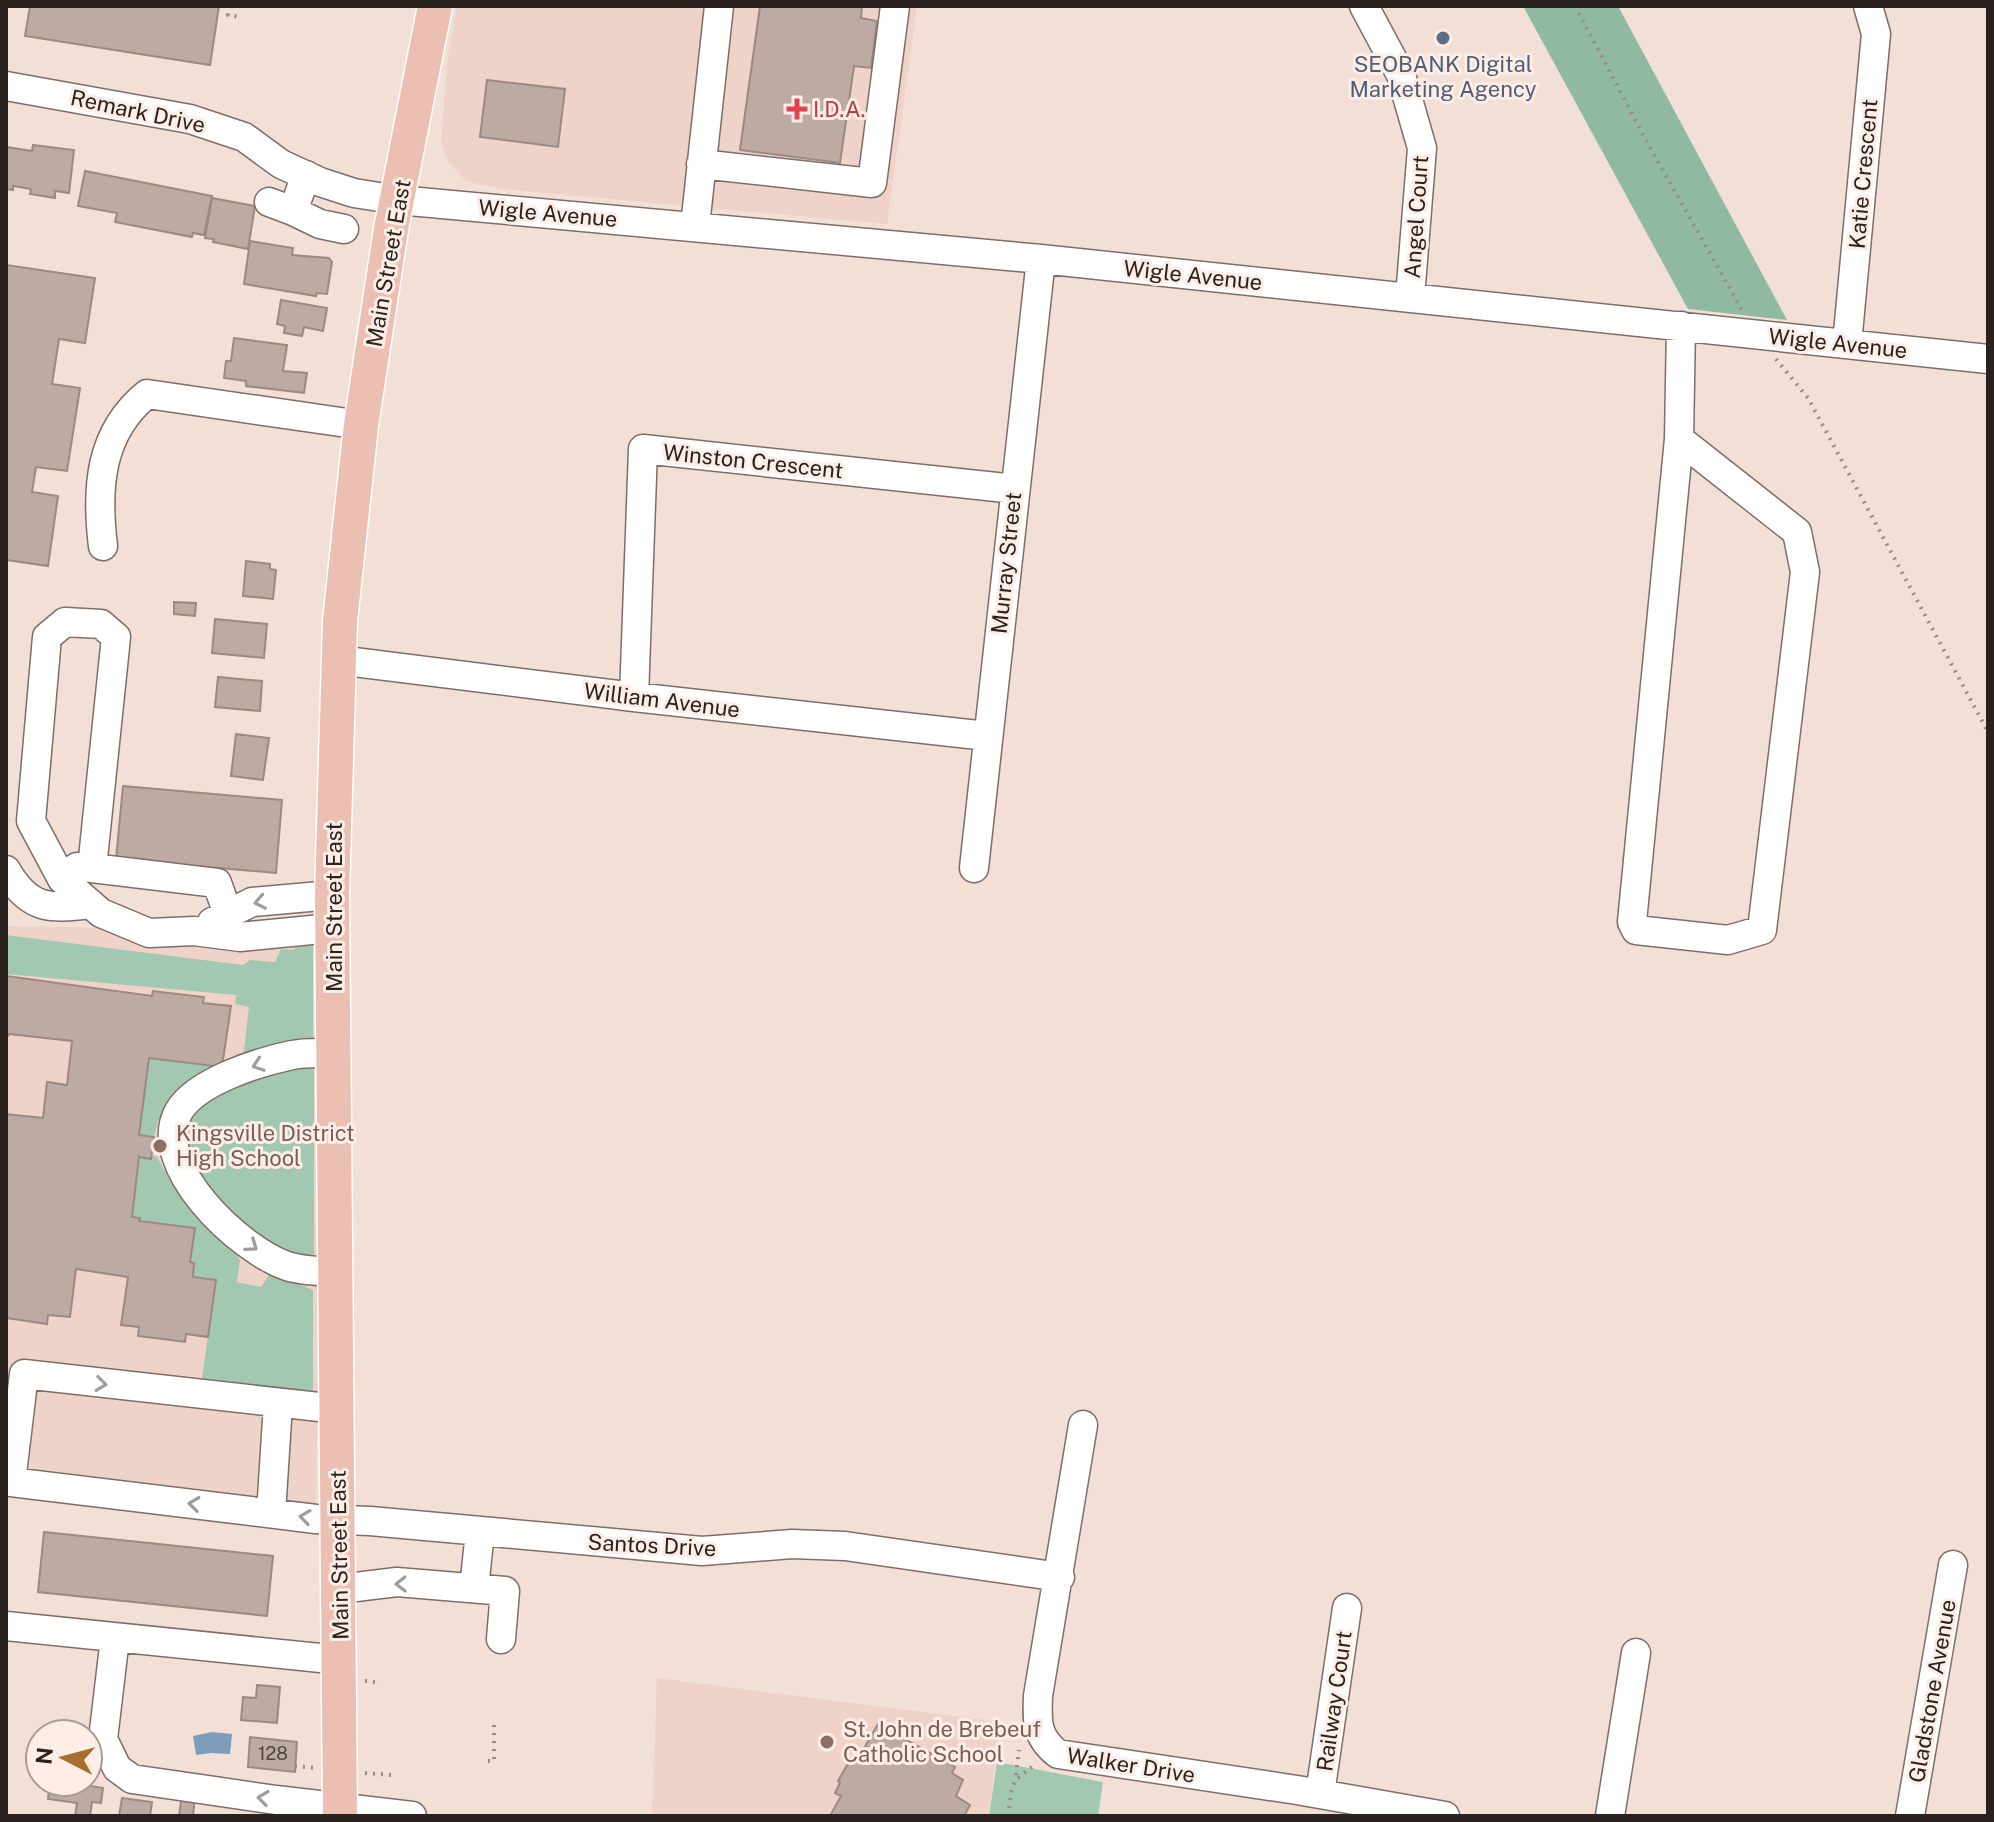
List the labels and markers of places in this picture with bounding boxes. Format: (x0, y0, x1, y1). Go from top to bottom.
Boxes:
marker: SEOBANK Digital Marketing Agency (1434, 29, 1452, 47)
place label: SEOBANK Digital Marketing Agency (1349, 51, 1537, 102)
place label: I.D.A. (813, 96, 866, 122)
marker: I.D.A. (788, 100, 806, 118)
place label: Kingsville District High School (176, 1120, 355, 1171)
marker: Kingsville District High School (151, 1137, 169, 1155)
place label: St. John de Brebeuf Catholic School (843, 1716, 1041, 1767)
marker: St. John de Brebeuf Catholic School (818, 1733, 836, 1751)

